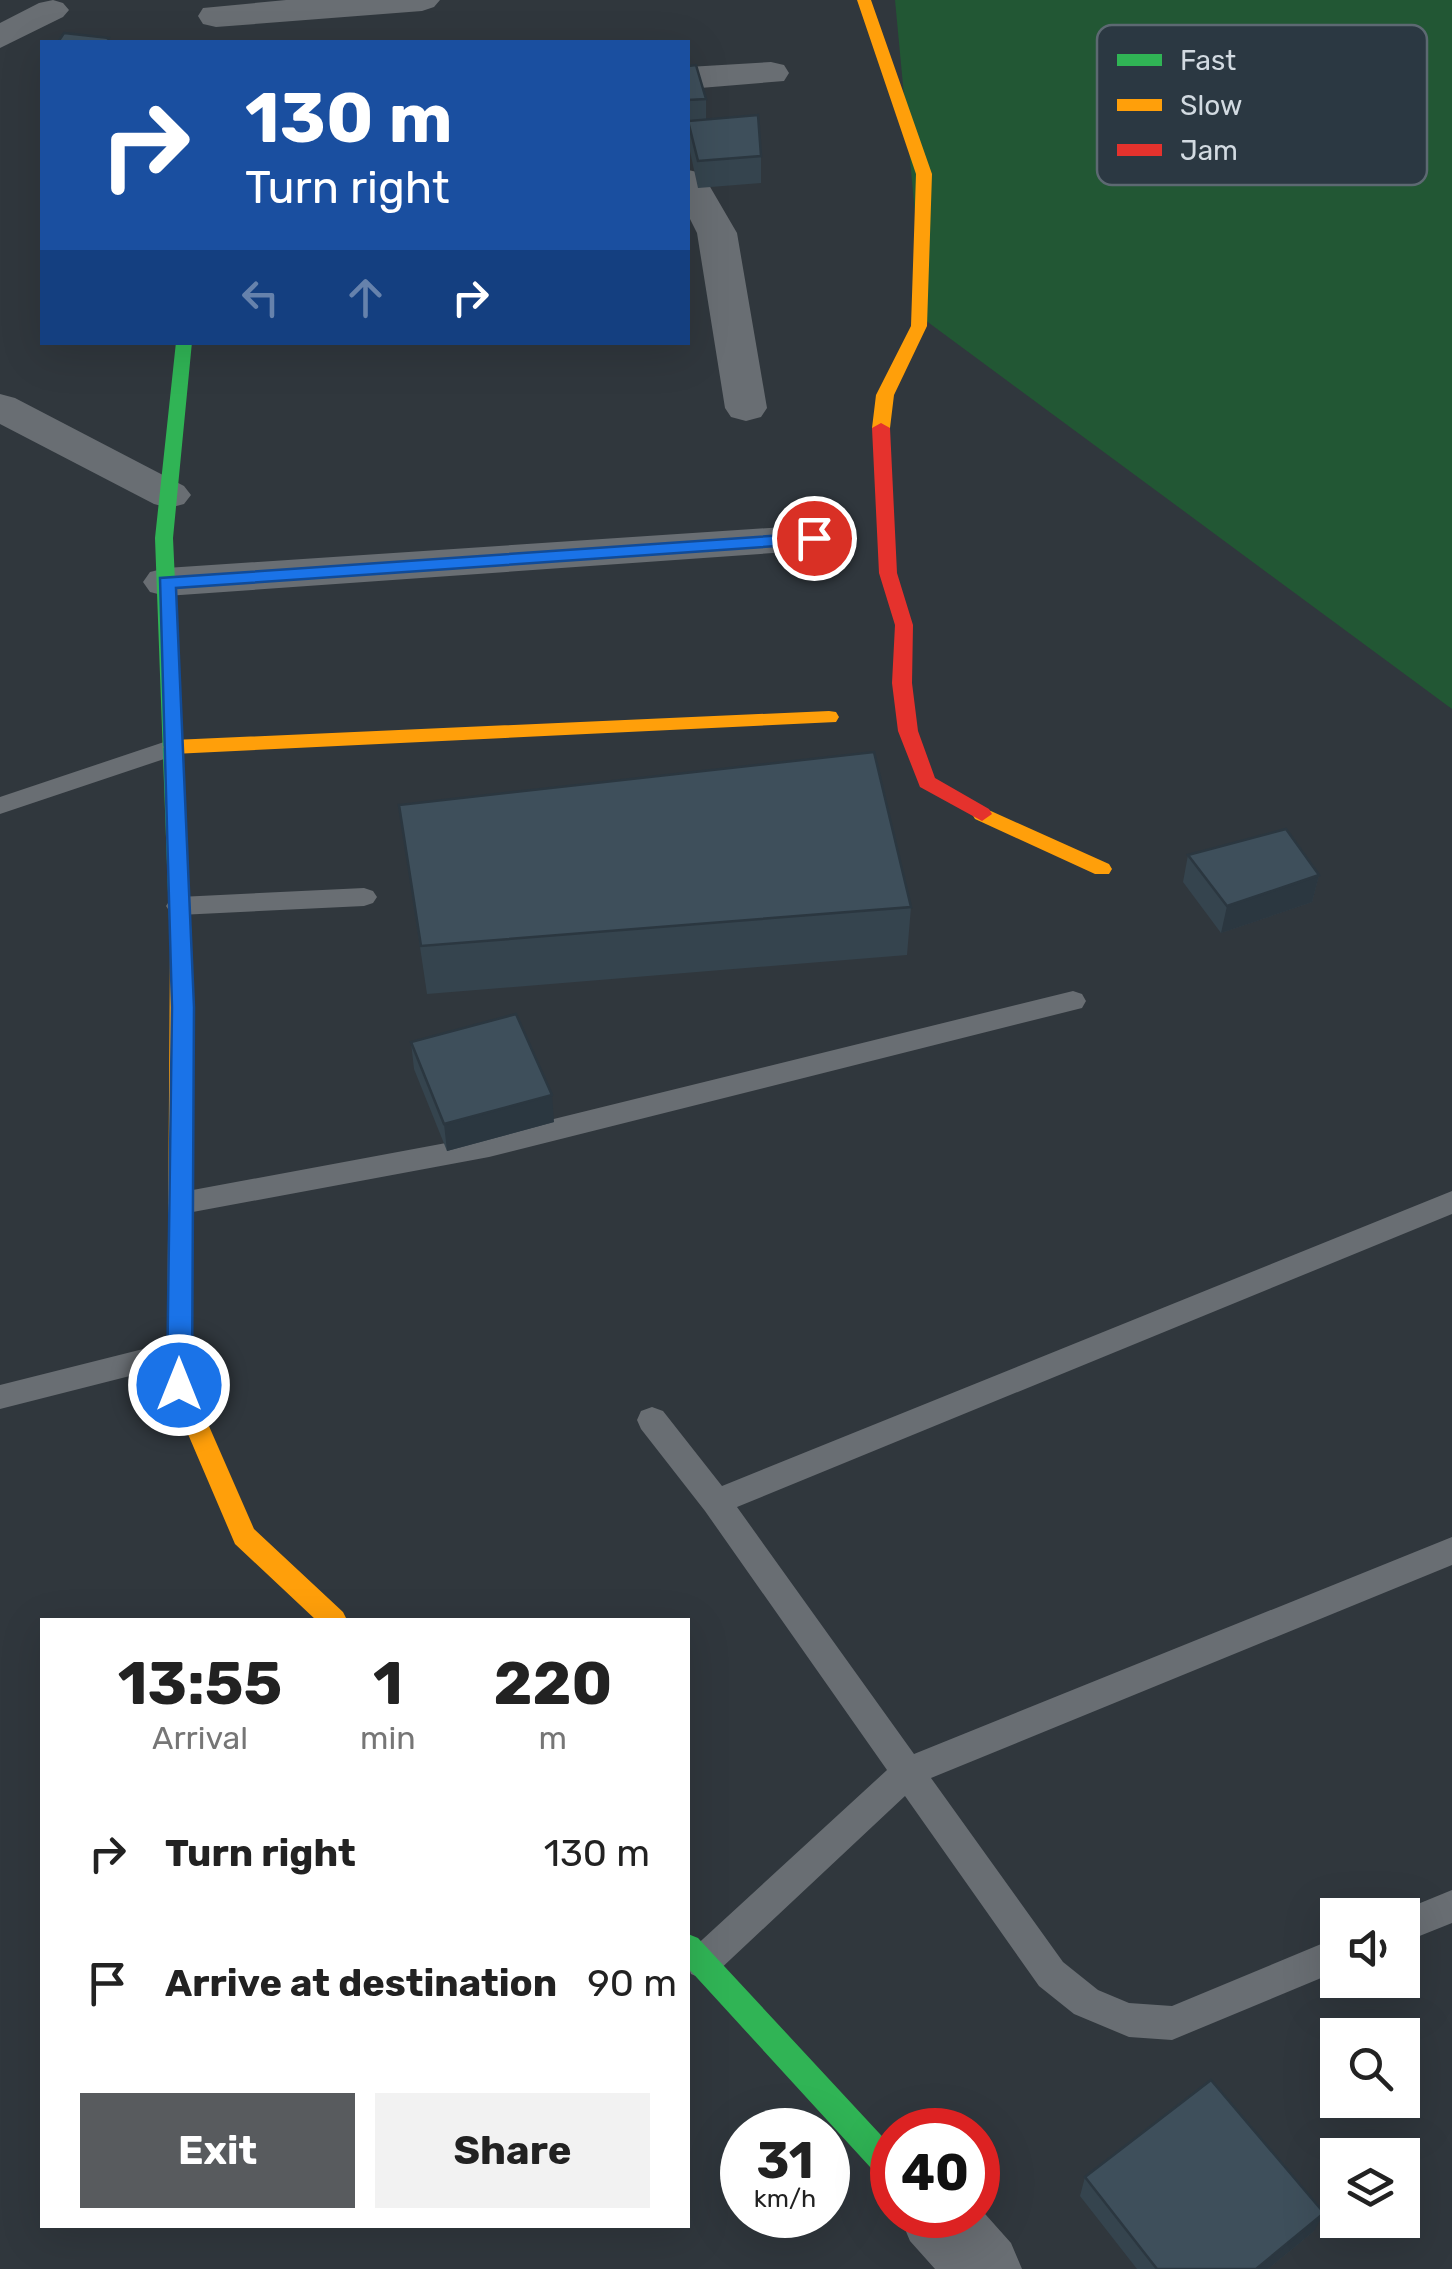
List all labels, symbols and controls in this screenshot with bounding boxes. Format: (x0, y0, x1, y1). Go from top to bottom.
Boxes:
legend (1097, 25, 1427, 185)
text: Fast (1180, 44, 1236, 77)
text: 130 m (245, 77, 453, 160)
icon: right (80, 80, 210, 210)
text: Slow (1180, 89, 1242, 122)
text: Jam (1180, 134, 1238, 167)
text: Turn right (245, 161, 449, 214)
icon: left (233, 270, 288, 325)
icon: ahead (338, 270, 393, 325)
icon: right (443, 270, 498, 325)
pin (772, 496, 857, 581)
icon: arrive (787, 511, 842, 566)
position arrow (127, 1333, 231, 1437)
text: 13:55 (118, 1648, 282, 1719)
text: 1 (373, 1648, 403, 1719)
text: 220 (493, 1648, 612, 1719)
text: Arrival (152, 1719, 248, 1757)
text: min (360, 1719, 416, 1757)
text: m (539, 1719, 567, 1757)
icon: right (80, 1826, 135, 1881)
text: Turn right (165, 1830, 356, 1876)
text: 130 m (544, 1830, 650, 1876)
map controls (1320, 1898, 1420, 2238)
button: sound (1320, 1898, 1420, 1998)
icon: arrive (80, 1956, 135, 2011)
text: Arrive at destination (165, 1960, 557, 2006)
text: 90 m (587, 1960, 677, 2006)
button: search (1320, 2018, 1420, 2118)
button: Exit (80, 2093, 355, 2208)
button: Share (375, 2093, 650, 2208)
speed limit sign: 40 (870, 2108, 1000, 2238)
text: 31 (756, 2131, 814, 2191)
button: layers (1320, 2138, 1420, 2238)
text: km/h (754, 2184, 816, 2213)

